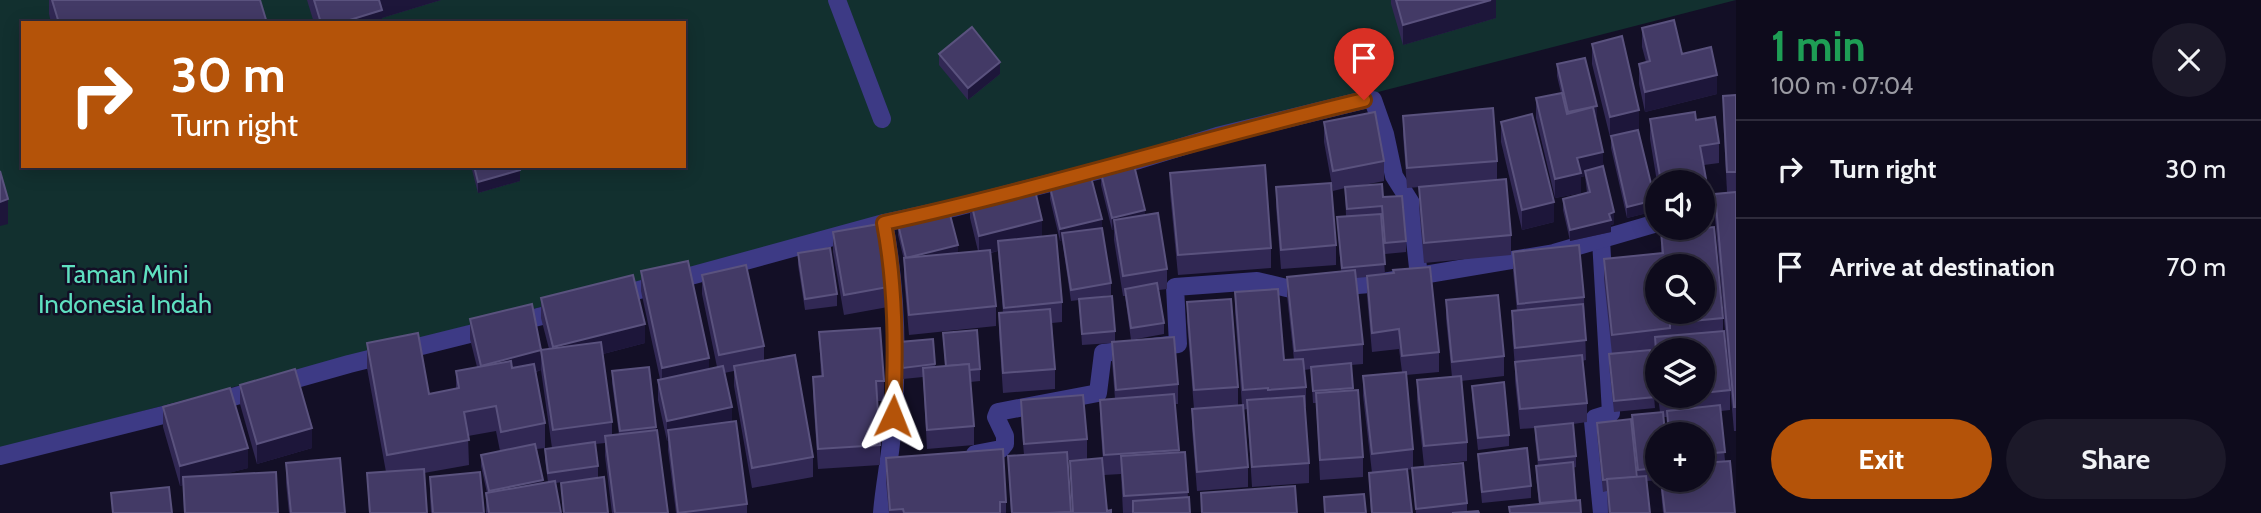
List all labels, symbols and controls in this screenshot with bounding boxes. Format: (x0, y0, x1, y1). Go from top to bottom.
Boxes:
text: 1 min (1771, 20, 1866, 72)
button: close (2152, 23, 2226, 97)
pin (1334, 28, 1394, 100)
icon: arrive (1345, 39, 1383, 77)
text: 30 m (171, 45, 286, 104)
icon: right (56, 49, 147, 140)
text: 100 m · 07:04 (1771, 72, 1913, 100)
text: Turn right (171, 105, 298, 144)
icon: right (1771, 150, 1809, 188)
text: Turn right (1830, 153, 1936, 185)
text: 30 m (2165, 153, 2226, 185)
map controls (1645, 170, 1715, 492)
button: sound (1645, 170, 1715, 240)
icon: arrive (1771, 248, 1809, 286)
text: Arrive at destination (1830, 251, 2055, 283)
text: 70 m (2166, 251, 2226, 283)
button: search (1645, 254, 1715, 324)
park label: Taman Mini Indonesia Indah (38, 258, 212, 320)
button: layers (1645, 338, 1715, 408)
position arrow (856, 379, 930, 453)
button: Exit (1771, 419, 1992, 499)
button: Share (2006, 419, 2226, 499)
button: + (1645, 422, 1715, 492)

